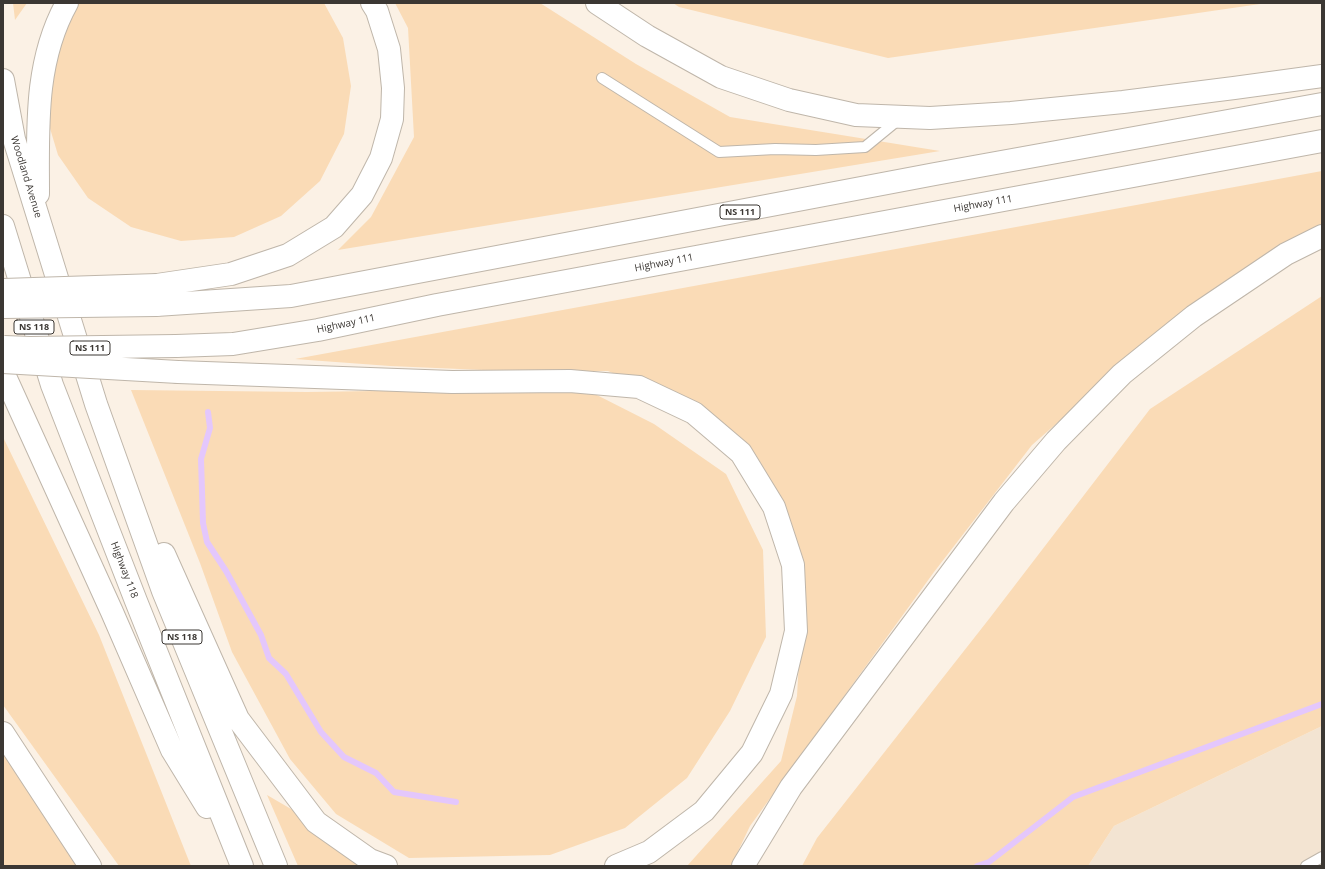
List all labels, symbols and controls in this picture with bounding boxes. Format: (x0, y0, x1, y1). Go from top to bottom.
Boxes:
street label: Woodland Avenue (8, 135, 44, 219)
street label: Highway 111 (953, 193, 1013, 215)
road number: NS 111 (720, 205, 760, 219)
street label: Highway 111 (634, 251, 694, 275)
street label: Highway 111 (316, 312, 376, 336)
road number: NS 118 (14, 320, 54, 334)
road number: NS 111 (70, 341, 110, 355)
street label: Highway 118 (108, 540, 140, 600)
road number: NS 118 (162, 630, 202, 644)

